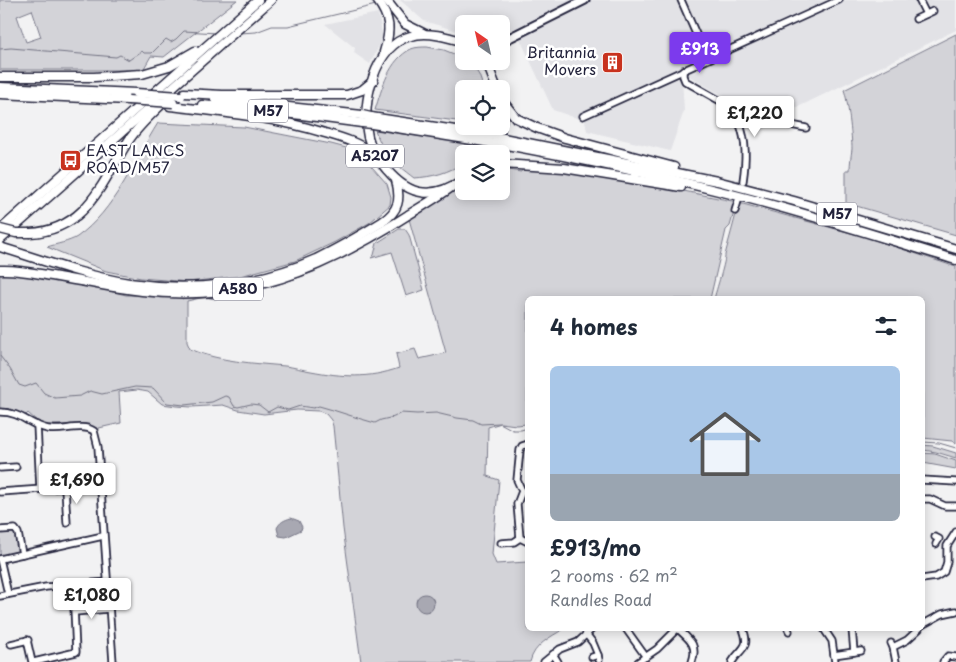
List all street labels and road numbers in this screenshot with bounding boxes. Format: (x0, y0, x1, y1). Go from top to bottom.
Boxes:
road number: M57 (248, 100, 288, 122)
road number: A5207 (346, 144, 404, 168)
road number: M57 (817, 202, 857, 225)
road number: A580 (213, 278, 263, 300)

